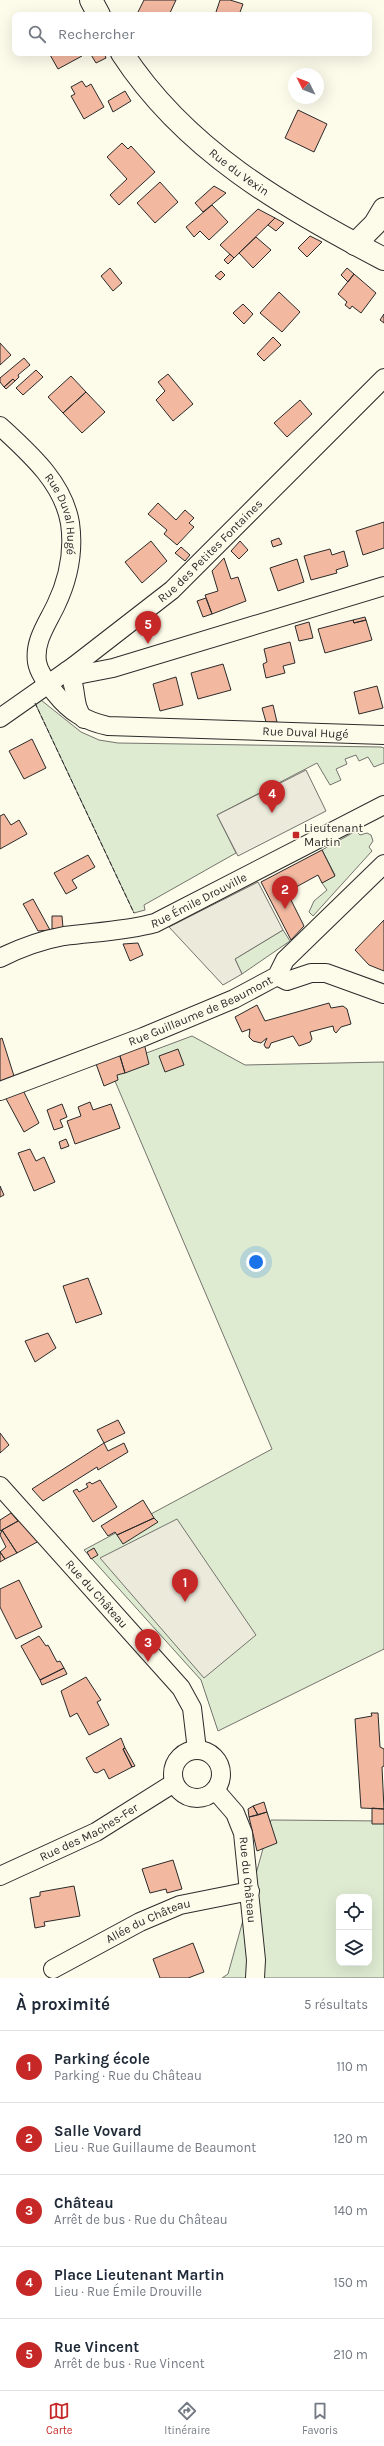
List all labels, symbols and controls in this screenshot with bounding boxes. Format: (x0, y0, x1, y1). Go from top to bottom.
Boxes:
search box (12, 12, 372, 56)
icon: search (26, 23, 48, 45)
text: Rechercher (58, 25, 135, 43)
north arrow (288, 68, 324, 104)
street label: Rue du Vexin (206, 146, 272, 198)
street label: Rue Duval Hugé (42, 470, 78, 556)
street label: Rue des Petites Fontaines (155, 497, 265, 605)
pin: 5 (135, 611, 161, 644)
street label: Rue Duval Hugé (262, 724, 349, 741)
pin: 4 (259, 780, 285, 813)
place label: Lieutenant Martin (304, 821, 363, 849)
marker: Lieutenant Martin (291, 830, 301, 840)
street label: Rue Émile Drouville (149, 870, 249, 931)
pin: 2 (272, 876, 298, 909)
street label: Rue Guillaume de Beaumont (126, 972, 275, 1049)
your location (246, 1252, 266, 1272)
street label: Rue du Château (63, 1557, 131, 1631)
pin: 1 (172, 1569, 198, 1602)
pin: 3 (135, 1629, 161, 1662)
street label: Rue des Maches-Fer (37, 1800, 141, 1864)
street label: Rue du Château (236, 1836, 259, 1924)
map controls (336, 1894, 372, 1966)
button: locate (336, 1894, 372, 1930)
street label: Allée du Château (103, 1896, 192, 1946)
button: layers (336, 1930, 372, 1966)
text: À proximité (16, 1994, 110, 2014)
text: 5 résultats (304, 1997, 368, 2012)
text: Parking école (54, 2050, 150, 2068)
text: 1 (27, 2059, 31, 2074)
text: 110 m (336, 2059, 368, 2074)
text: Parking · Rue du Château (54, 2068, 202, 2083)
text: Salle Vovard (54, 2122, 142, 2140)
text: 2 (25, 2131, 33, 2146)
text: 120 m (333, 2131, 368, 2146)
text: Lieu · Rue Guillaume de Beaumont (54, 2140, 256, 2155)
text: Château (54, 2194, 114, 2212)
text: 3 (25, 2203, 33, 2218)
text: 140 m (333, 2203, 368, 2218)
text: Arrêt de bus · Rue du Château (54, 2212, 228, 2227)
text: Place Lieutenant Martin (54, 2266, 224, 2284)
text: 4 (25, 2275, 33, 2290)
text: 150 m (333, 2275, 368, 2290)
text: Lieu · Rue Émile Drouville (54, 2284, 202, 2299)
text: Rue Vincent (54, 2338, 139, 2356)
text: 5 (25, 2347, 33, 2362)
text: 210 m (333, 2347, 368, 2362)
text: Arrêt de bus · Rue Vincent (54, 2356, 205, 2371)
tab: Carte (46, 2400, 72, 2437)
tab: Itinéraire (164, 2400, 210, 2437)
tab: Favoris (302, 2400, 338, 2437)

